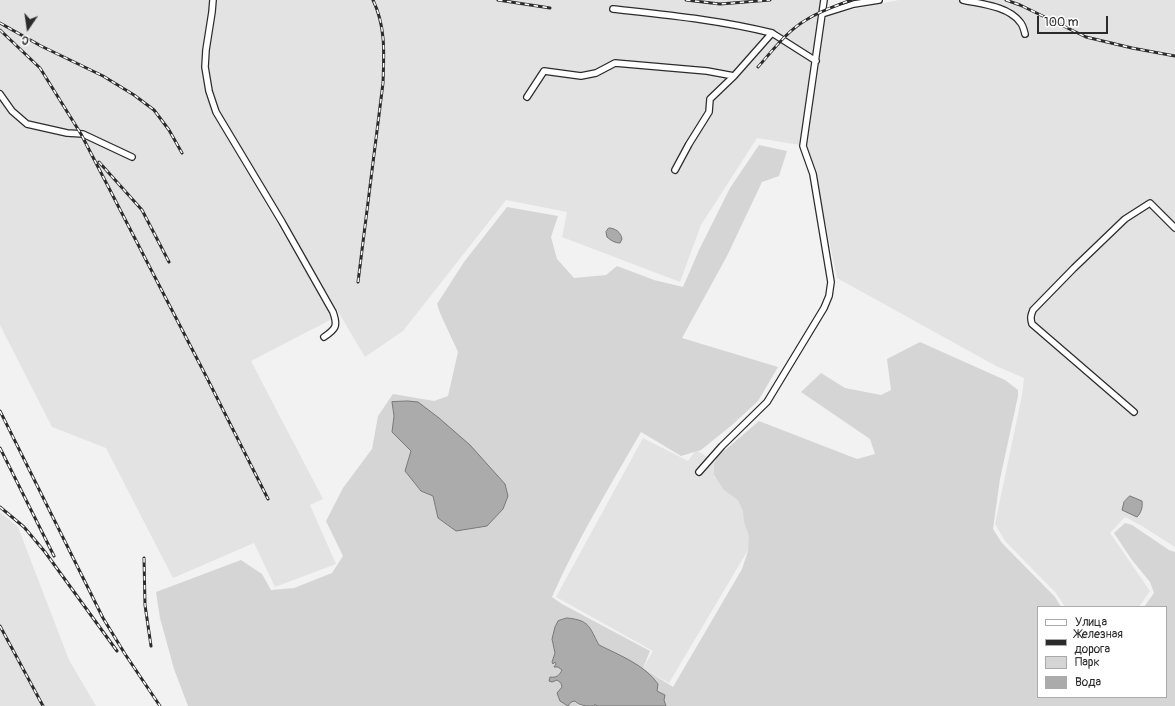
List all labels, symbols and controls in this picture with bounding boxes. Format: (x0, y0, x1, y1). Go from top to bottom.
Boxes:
north arrow (8, 8, 48, 48)
scale bar (1039, 8, 1110, 34)
text: 100 m (1044, 15, 1078, 30)
text: С (20, 33, 30, 47)
legend (1037, 606, 1167, 698)
text: Улица (1075, 615, 1107, 630)
text: Железная дорога (1075, 627, 1123, 657)
text: Парк (1075, 655, 1100, 670)
text: Вода (1075, 675, 1101, 690)

